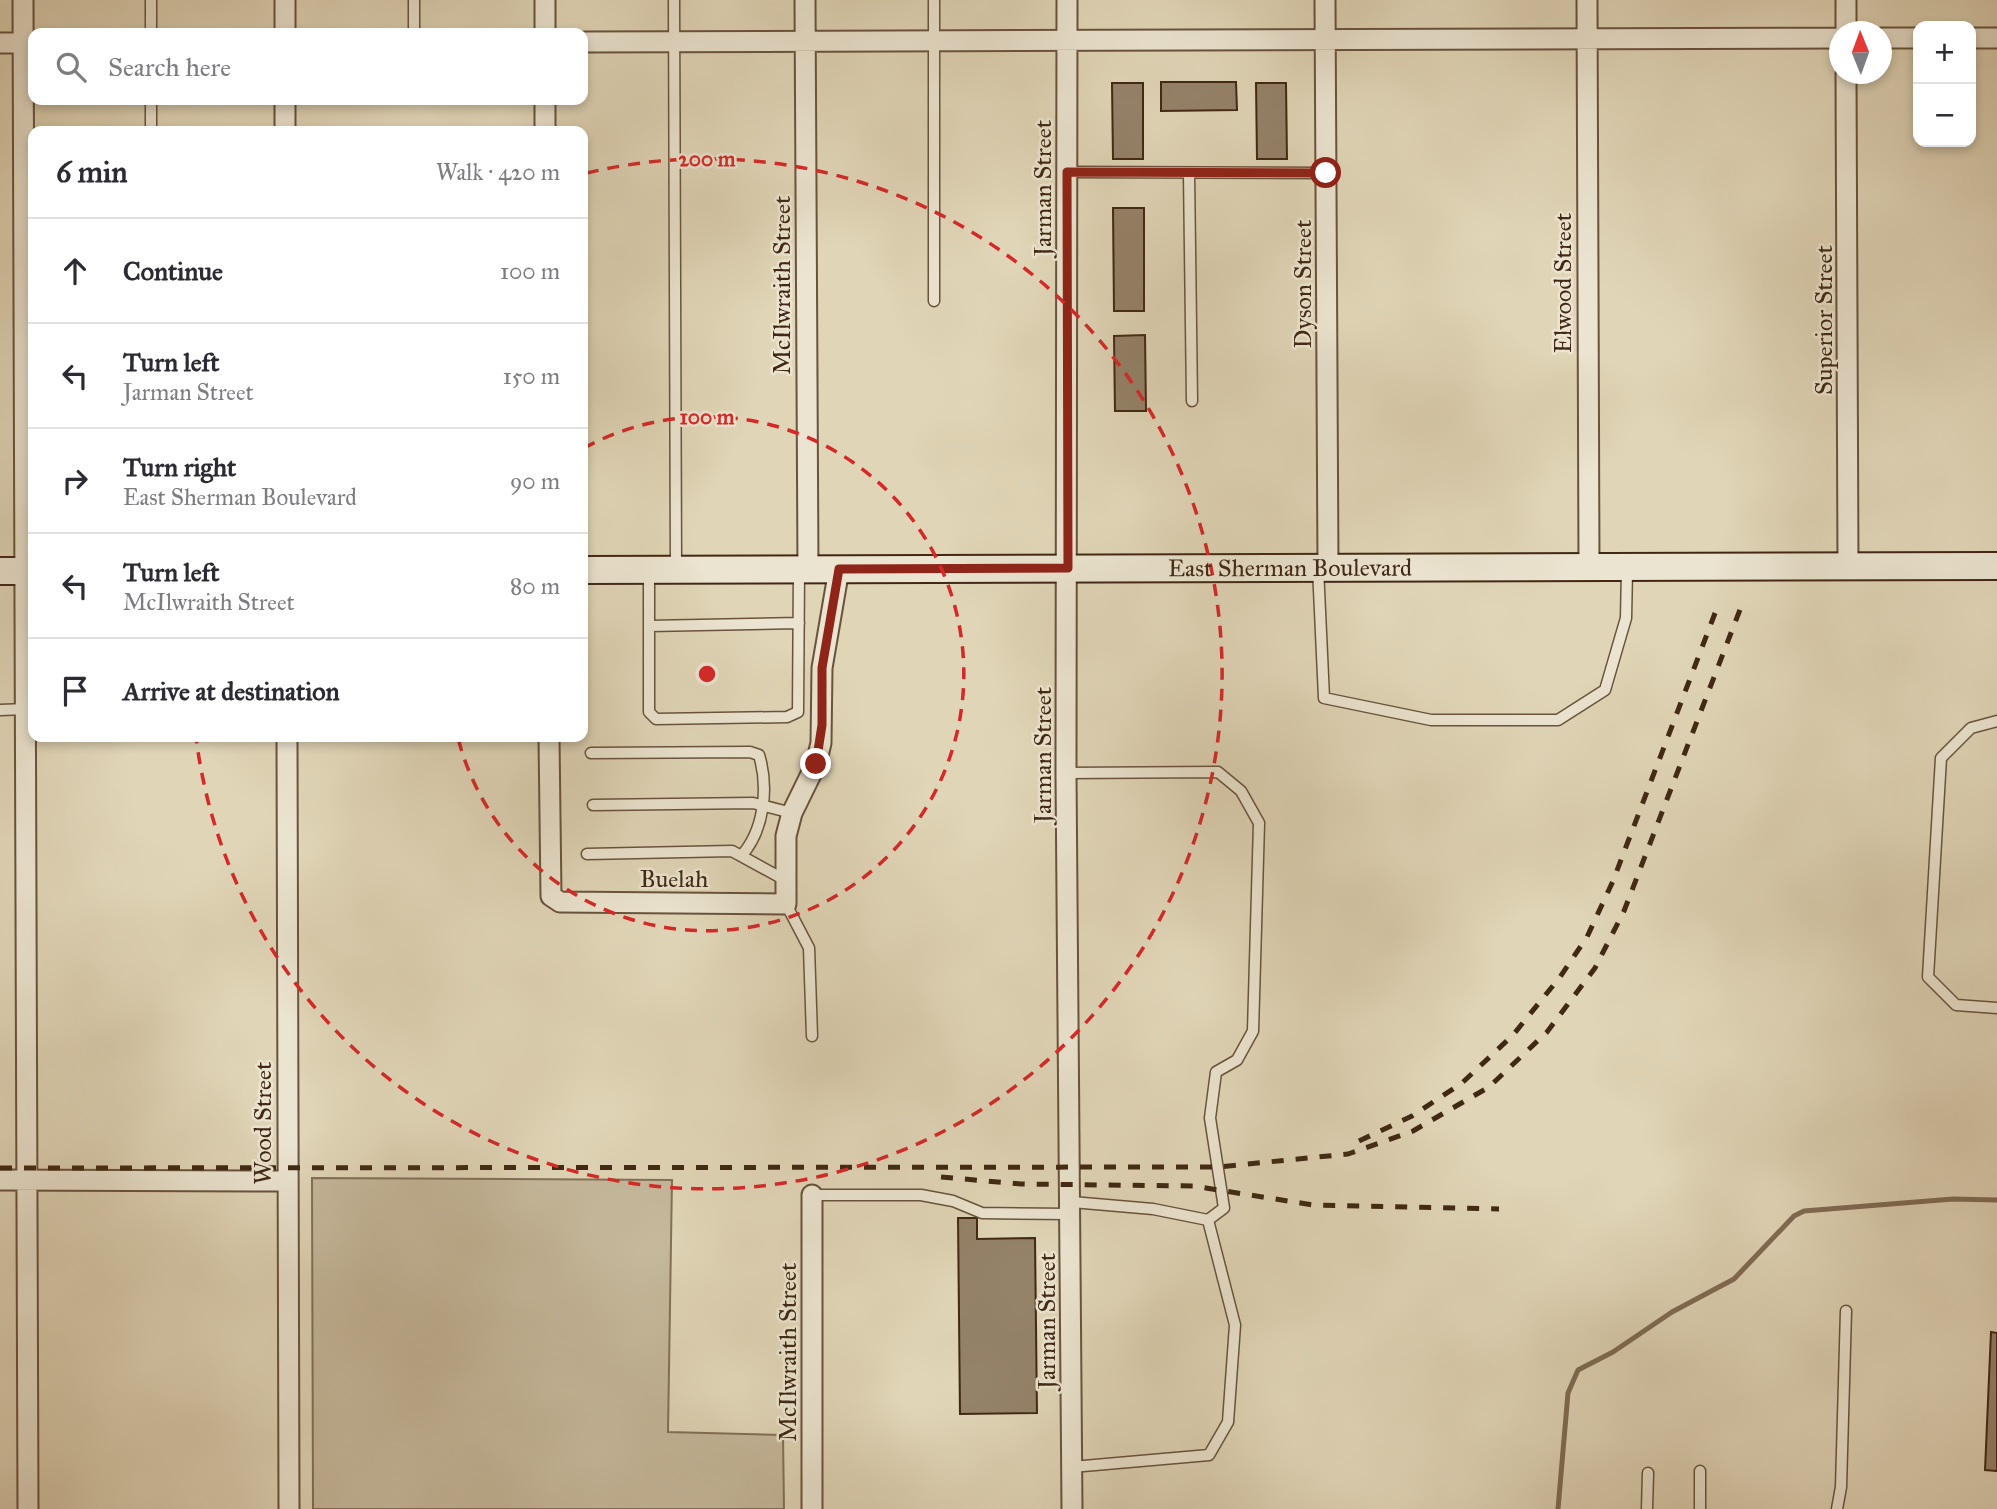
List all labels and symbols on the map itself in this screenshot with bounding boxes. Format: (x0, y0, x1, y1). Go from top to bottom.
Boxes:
north arrow (1829, 21, 1892, 84)
street label: Jarman Street (1028, 119, 1058, 259)
text: 200 m (679, 146, 736, 172)
route start (1310, 157, 1341, 188)
street label: McIlwraith Street (767, 195, 797, 375)
street label: Elwood Street (1548, 212, 1578, 353)
street label: Dyson Street (1288, 219, 1318, 349)
street label: Superior Street (1809, 244, 1839, 395)
text: 100 m (680, 404, 735, 430)
street label: East Sherman Boulevard (1168, 553, 1412, 583)
centre of rings (695, 662, 719, 686)
street label: Jarman Street (1028, 686, 1058, 826)
route end (800, 748, 831, 779)
street label: Buelah (640, 864, 708, 894)
street label: Wood Street (248, 1061, 278, 1185)
street label: Jarman Street (1032, 1252, 1062, 1392)
street label: McIlwraith Street (773, 1262, 803, 1442)

